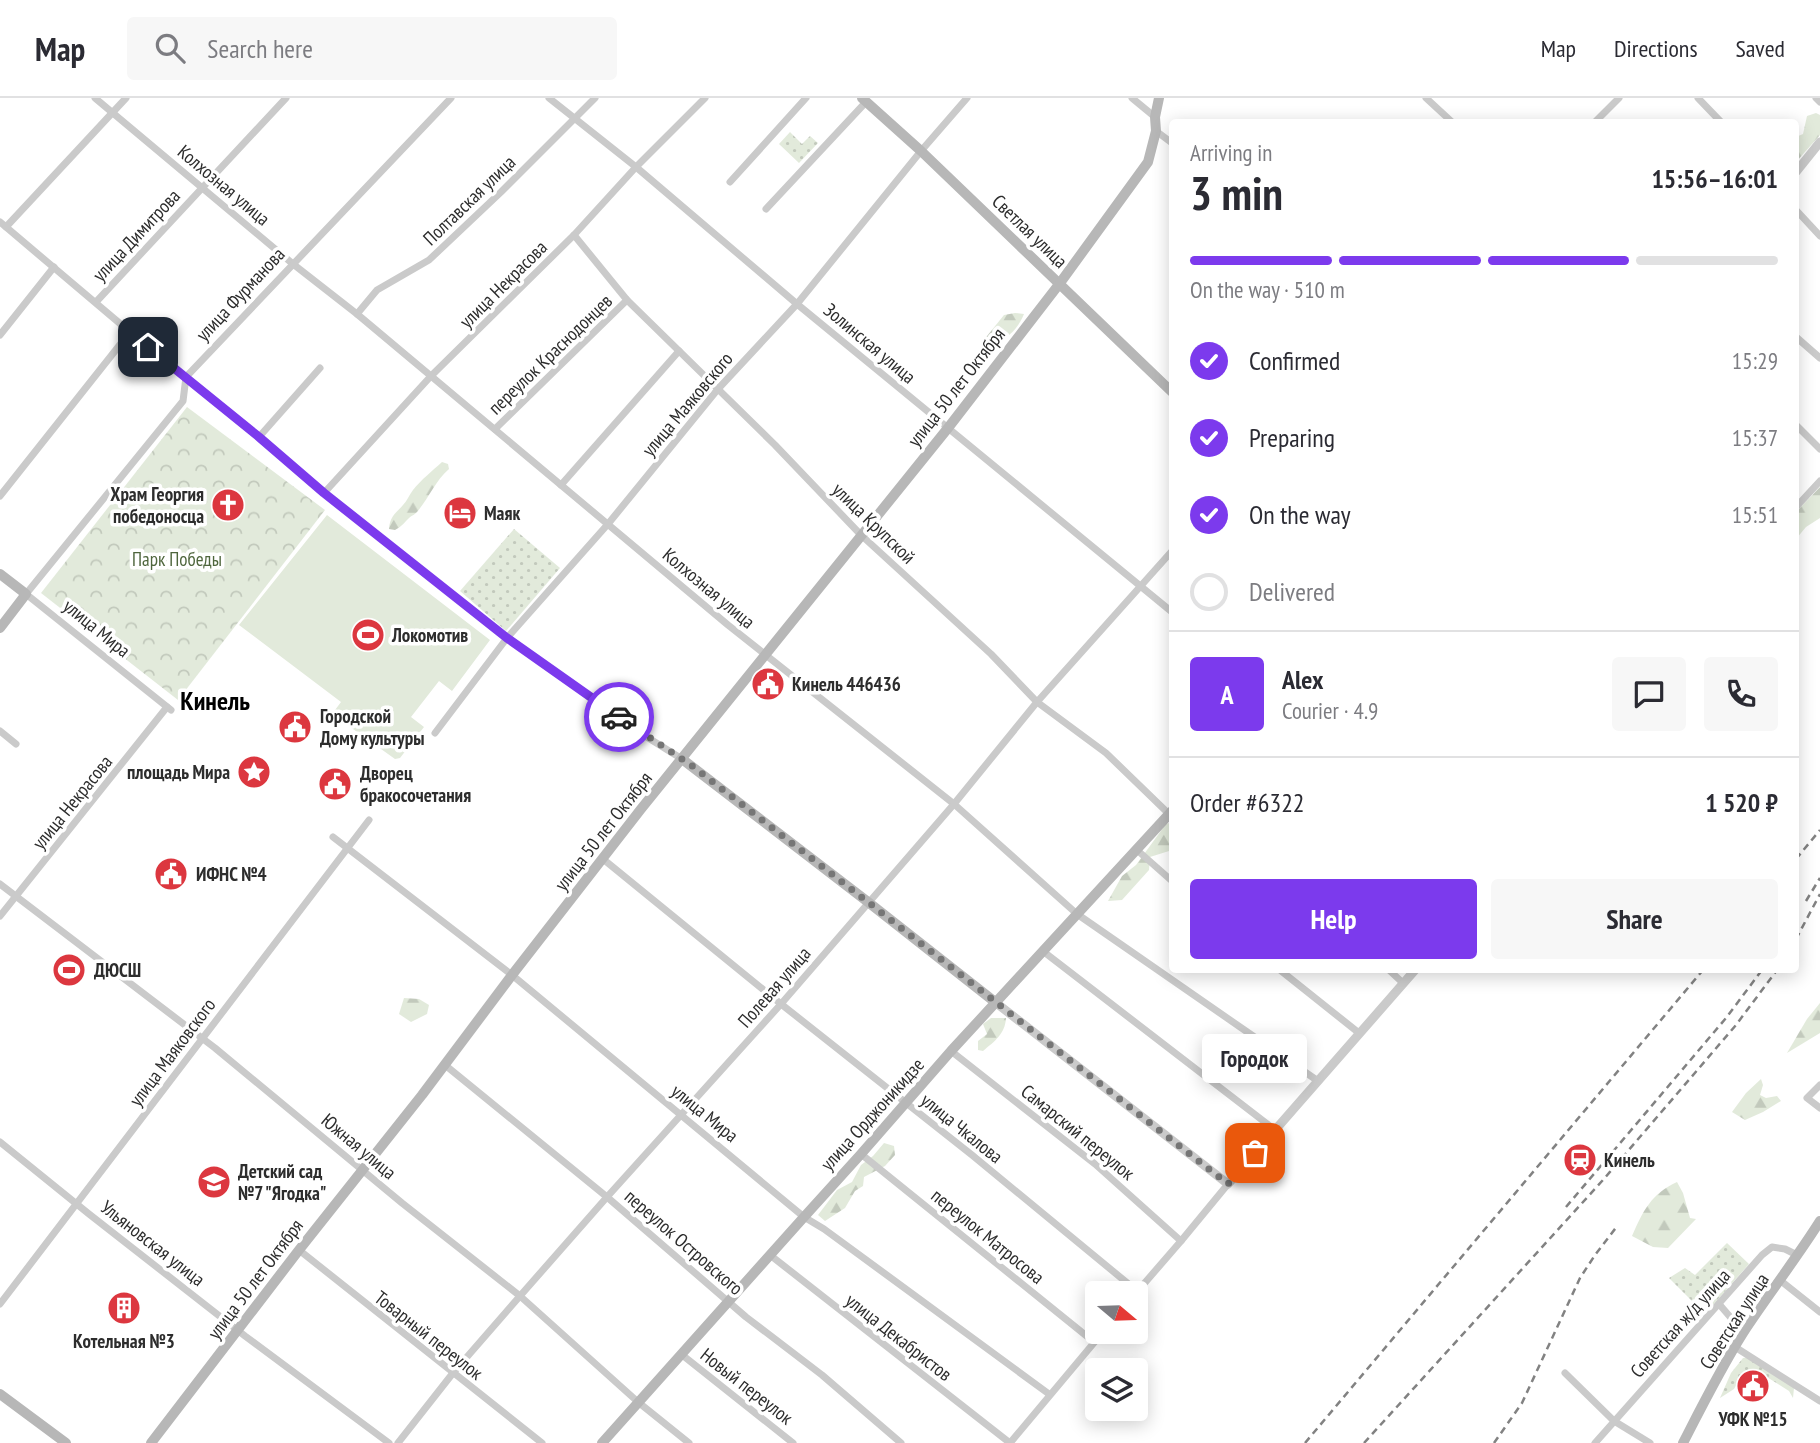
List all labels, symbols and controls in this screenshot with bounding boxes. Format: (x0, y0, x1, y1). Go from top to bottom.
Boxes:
search box (127, 17, 617, 80)
text: Map (35, 27, 85, 70)
icon: search (151, 29, 189, 67)
text: Search here (207, 32, 313, 65)
text: Map (1541, 33, 1576, 64)
text: Directions (1614, 33, 1698, 64)
text: Saved (1736, 33, 1785, 64)
text: Arriving in (1190, 138, 1272, 167)
street label: Колхозная улица (173, 140, 275, 230)
street label: Полтавская улица (418, 150, 520, 250)
text: 15:56–16:01 (1651, 162, 1778, 195)
text: 3 min (1190, 163, 1283, 223)
street label: улица Димитрова (87, 184, 185, 286)
street label: Светлая улица (987, 189, 1073, 273)
street label: улица Некрасова (454, 235, 552, 333)
street label: улица Фурманова (190, 242, 290, 346)
text: On the way · 510 m (1190, 275, 1345, 304)
street label: переулок Краснодонцев (483, 289, 617, 419)
street label: Золинская улица (819, 298, 921, 388)
pin (118, 317, 178, 377)
street label: улица 50 лет Октября (902, 323, 1010, 451)
icon: home (129, 328, 167, 366)
icon: check (1190, 342, 1228, 380)
text: Confirmed (1249, 344, 1340, 377)
text: 15:29 (1732, 346, 1778, 375)
street label: улица Маяковского (636, 347, 738, 461)
icon: check (1190, 419, 1228, 457)
text: Preparing (1249, 421, 1335, 454)
text: 15:37 (1732, 423, 1778, 452)
street label: улица Крупской (827, 477, 921, 569)
place label: Храм Георгия победоносца (110, 482, 204, 528)
church icon: Храм Георгия победоносца (209, 486, 247, 524)
hotel icon: Маяк (441, 494, 479, 532)
icon: check (1190, 496, 1228, 534)
text: On the way (1249, 498, 1351, 531)
text: 15:51 (1732, 500, 1778, 529)
place label: Маяк (484, 501, 520, 525)
street label: Колхозная улица (658, 543, 760, 633)
park label: Парк Победы (132, 547, 222, 571)
text: Delivered (1249, 575, 1335, 608)
street label: улица Мира (59, 594, 135, 662)
sports icon: Локомотив (349, 616, 387, 654)
place label: Локомотив (391, 623, 468, 647)
button: chat (1612, 657, 1686, 731)
button: phone (1704, 657, 1778, 731)
text: Alex (1282, 663, 1323, 696)
public building icon: Кинель 446436 (749, 665, 787, 703)
place label: Кинель 446436 (792, 672, 901, 696)
text: A (1220, 678, 1234, 711)
courier (584, 682, 654, 752)
district label: Кинель (180, 684, 250, 717)
text: Courier · 4.9 (1282, 696, 1378, 725)
icon: car (600, 698, 638, 736)
place label: Городской Дому культуры (320, 704, 424, 750)
public building icon: Городской Дому культуры (276, 708, 314, 746)
street label: улица Некрасова (27, 750, 117, 854)
place icon: площадь Мира (235, 753, 273, 791)
place label: площадь Мира (127, 760, 230, 784)
place label: Дворец бракосочетания (360, 761, 471, 807)
public building icon: Дворец бракосочетания (316, 765, 354, 803)
street label: улица 50 лет Октября (549, 767, 657, 895)
text: Order #6322 (1190, 786, 1305, 819)
text: 1 520 ₽ (1705, 786, 1778, 819)
public building icon: ИФНС №4 (152, 855, 190, 893)
place label: ИФНС №4 (196, 862, 267, 886)
button: Help (1190, 879, 1477, 959)
button: Share (1491, 879, 1778, 959)
street label: Полевая улица (732, 942, 816, 1032)
sports icon: ДЮСШ (50, 951, 88, 989)
place label: ДЮСШ (94, 958, 141, 982)
street label: улица Маяковского (124, 993, 220, 1111)
callout: Городок (1202, 1034, 1308, 1083)
text: Городок (1221, 1044, 1288, 1073)
street label: улица Орджоникидзе (815, 1053, 929, 1175)
street label: улица Мира (667, 1079, 743, 1147)
street label: Самарский переулок (1016, 1079, 1140, 1185)
street label: улица Чкалова (916, 1088, 1008, 1168)
street label: Южная улица (317, 1108, 401, 1184)
pin (1225, 1123, 1285, 1183)
icon: bag (1236, 1134, 1274, 1172)
station icon: Кинель (1561, 1141, 1599, 1179)
place label: Кинель (1604, 1148, 1655, 1172)
place label: Детский сад №7 "Ягодка" (238, 1159, 327, 1205)
school or university icon: Детский сад №7 "Ягодка" (195, 1163, 233, 1201)
street label: переулок Матросова (927, 1183, 1049, 1289)
street label: переулок Островского (620, 1184, 748, 1300)
street label: Ульяновская улица (96, 1195, 210, 1291)
street label: улица 50 лет Октября (202, 1214, 308, 1344)
street label: Советская ж/д улица (1625, 1264, 1735, 1382)
street label: Советская улица (1694, 1268, 1774, 1374)
north arrow (1085, 1281, 1148, 1344)
map controls (1085, 1281, 1148, 1421)
street label: Товарный переулок (370, 1285, 489, 1385)
street label: улица Декабристов (841, 1288, 957, 1386)
building icon: Котельная №3 (105, 1289, 143, 1327)
place label: Котельная №3 (73, 1329, 175, 1353)
street label: Новый переулок (696, 1342, 799, 1430)
button: layers (1085, 1358, 1148, 1421)
public building icon: УФК №15 (1734, 1367, 1772, 1405)
place label: УФК №15 (1717, 1407, 1788, 1431)

